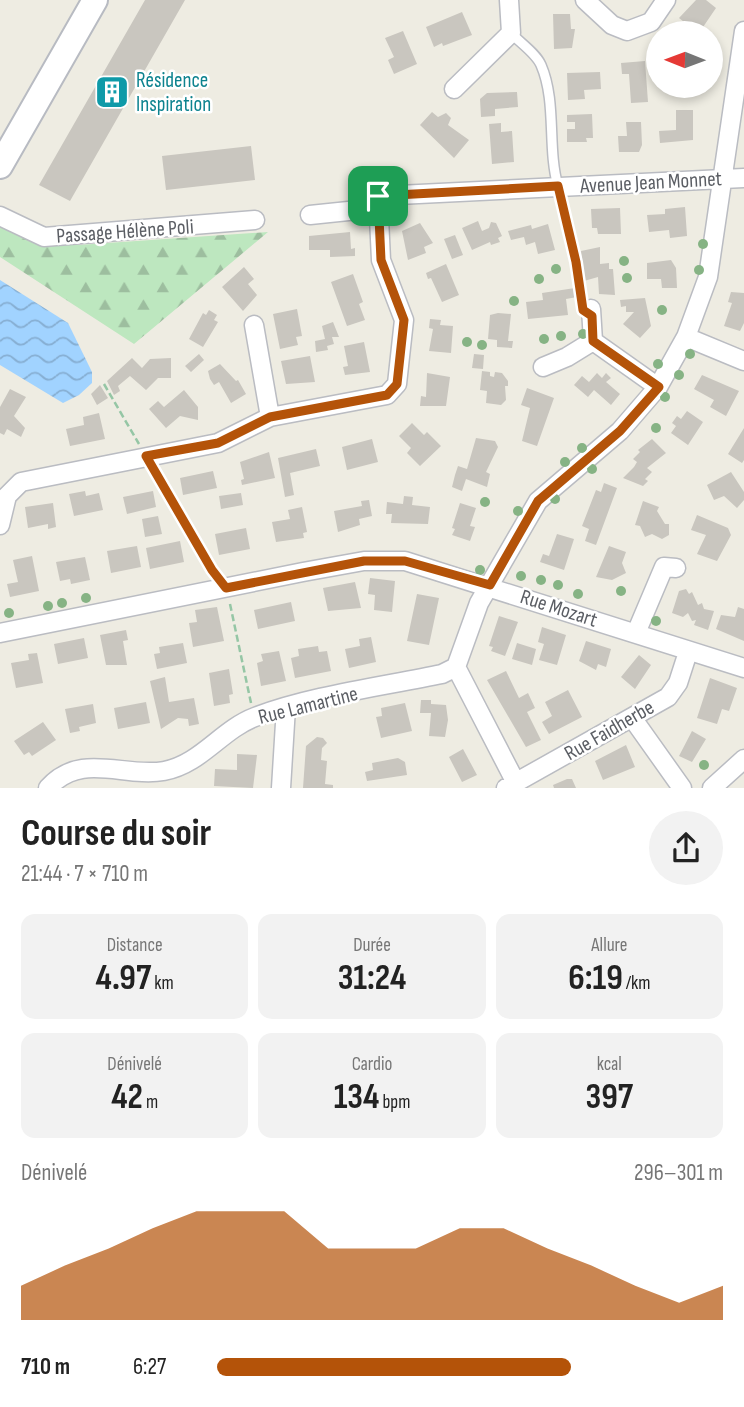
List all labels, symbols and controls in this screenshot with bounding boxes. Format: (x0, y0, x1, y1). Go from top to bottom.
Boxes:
north arrow (646, 21, 723, 98)
map controls (646, 21, 723, 98)
place label: Résidence Inspiration (136, 68, 211, 117)
building icon: Résidence Inspiration (93, 73, 131, 111)
pin (348, 166, 408, 226)
street label: Avenue Jean Monnet (579, 166, 722, 199)
icon: arrive (359, 177, 397, 215)
street label: Passage Hélène Poli (56, 214, 195, 249)
street label: Rue Mozart (517, 584, 601, 633)
street label: Rue Lamartine (256, 681, 360, 730)
street label: Rue Faidherbe (560, 695, 658, 766)
text: Course du soir (21, 811, 211, 856)
button: share (649, 811, 723, 885)
text: 21:44 · 7 × 710 m (21, 860, 148, 888)
text: Distance (107, 934, 163, 957)
text: Durée (353, 934, 391, 957)
text: Allure (591, 934, 627, 957)
text: 4.97 (96, 957, 151, 1000)
text: 31:24 (338, 957, 406, 1000)
text: 6:19 (568, 957, 623, 1000)
text: km (151, 972, 174, 995)
text: /km (623, 972, 651, 995)
text: Dénivelé (107, 1053, 162, 1076)
text: Cardio (352, 1053, 392, 1076)
text: kcal (597, 1053, 622, 1076)
text: 42 (111, 1076, 143, 1119)
text: 134 (334, 1076, 379, 1119)
text: 397 (586, 1076, 633, 1119)
text: m (143, 1091, 158, 1114)
text: bpm (379, 1091, 410, 1114)
text: Dénivelé (21, 1159, 87, 1187)
text: 296–301 m (634, 1159, 723, 1187)
text: 710 m (21, 1353, 70, 1381)
text: 6:27 (133, 1353, 166, 1381)

